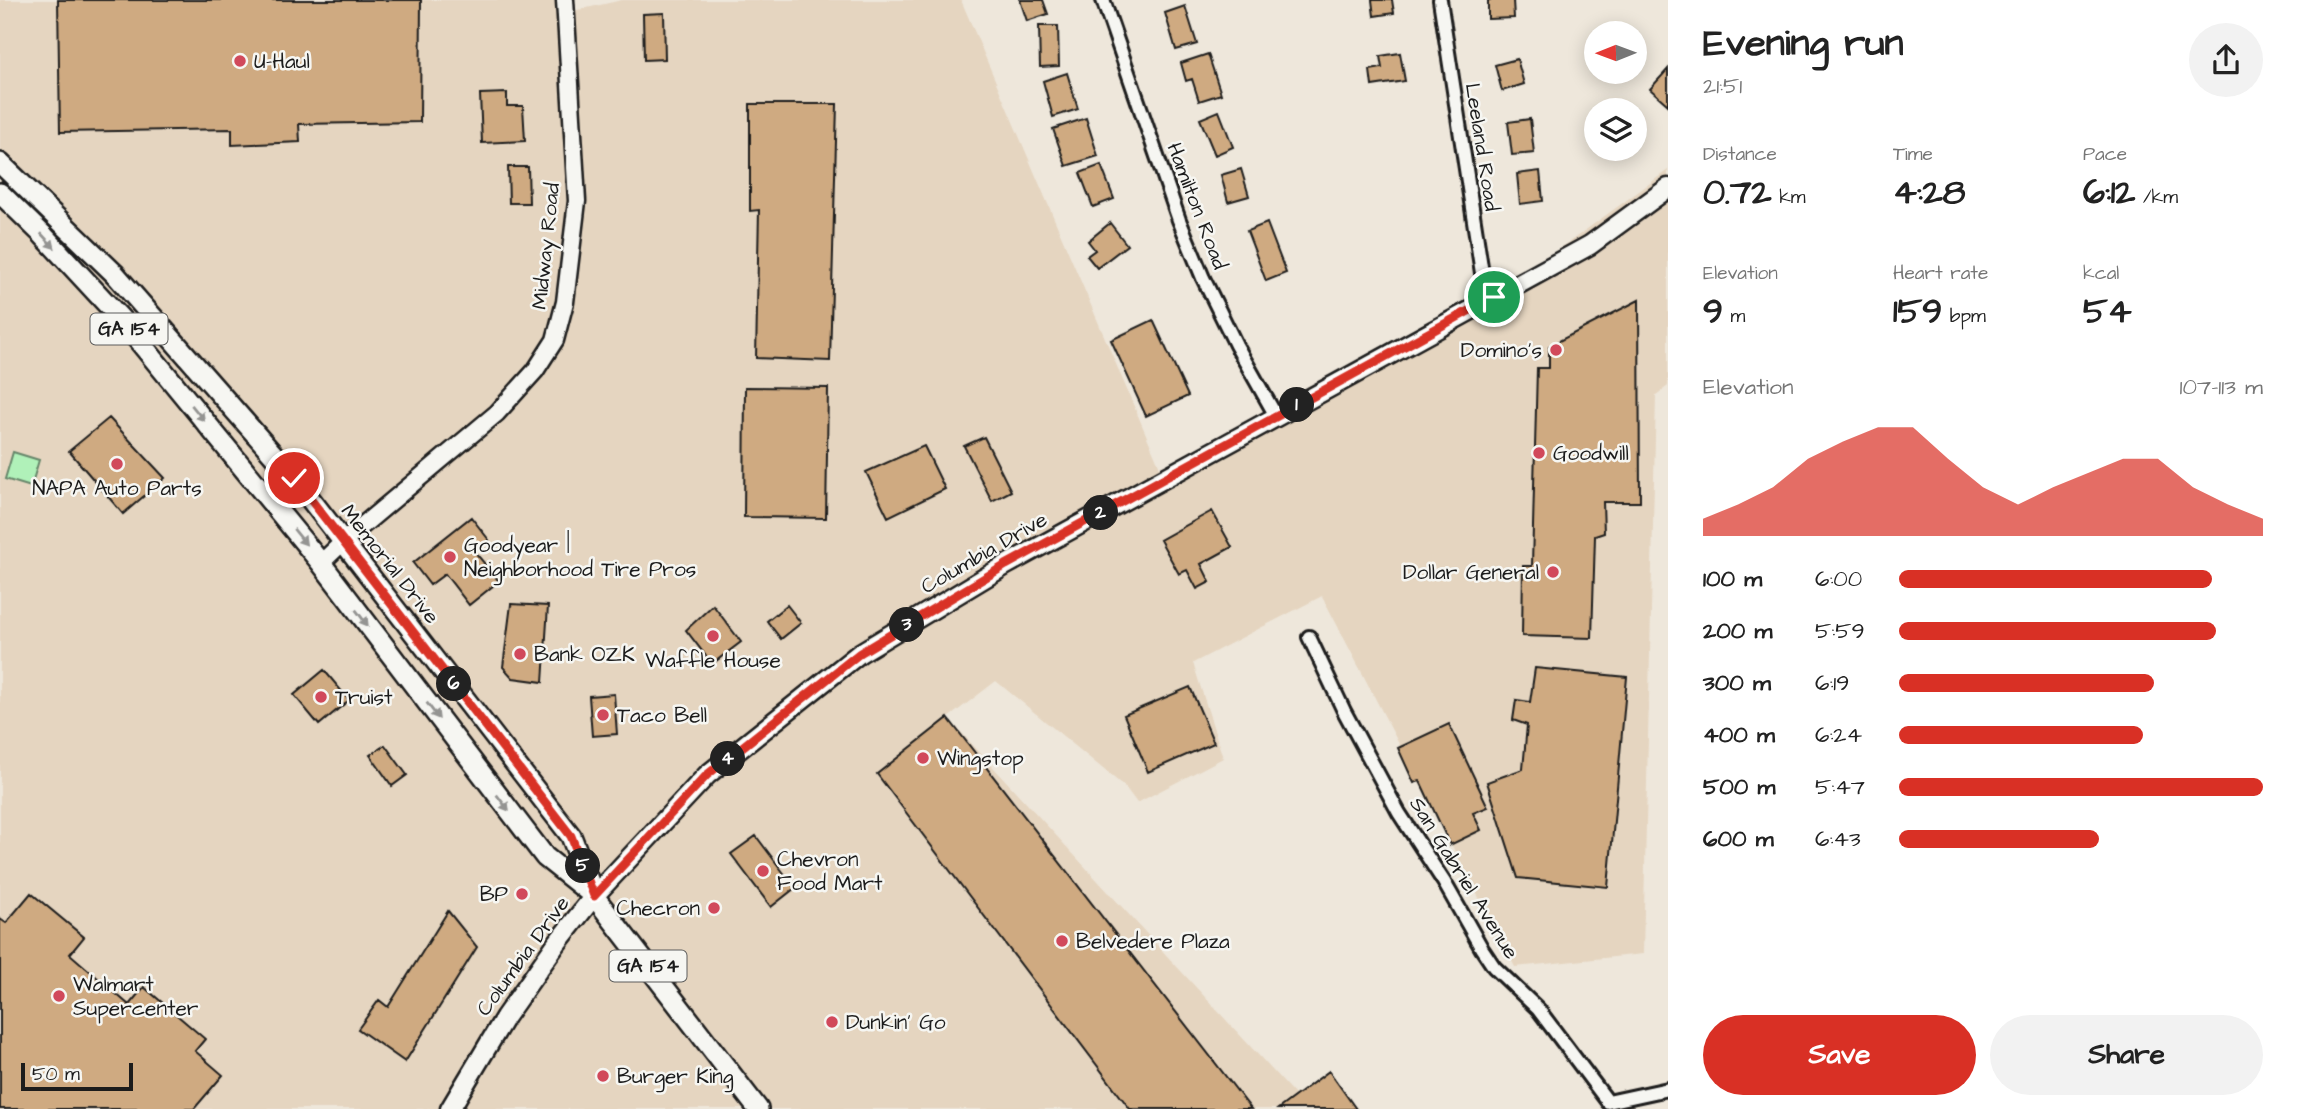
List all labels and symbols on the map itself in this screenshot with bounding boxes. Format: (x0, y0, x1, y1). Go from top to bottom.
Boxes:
north arrow (1584, 21, 1647, 84)
place label: U-Haul (254, 47, 310, 76)
marker: U-Haul (232, 53, 248, 69)
street label: Leeland Road (1458, 81, 1506, 213)
street label: Hamilton Road (1160, 138, 1235, 274)
street label: Midway Road (525, 181, 569, 311)
one-way arrow (40, 232, 56, 249)
pin (1464, 267, 1524, 327)
road number: GA 154 (90, 314, 168, 344)
place label: Domino's (1461, 336, 1542, 365)
marker: Domino's (1548, 342, 1564, 358)
pin: 1 (1280, 388, 1314, 422)
one-way arrow (190, 403, 205, 421)
place label: Goodwill (1553, 439, 1629, 468)
marker: Goodwill (1531, 445, 1547, 461)
pin (264, 448, 324, 508)
marker: NAPA Auto Parts (109, 456, 125, 472)
place label: NAPA Auto Parts (32, 474, 202, 503)
pin: 2 (1084, 496, 1118, 530)
street label: Memorial Drive (334, 498, 446, 630)
street label: Columbia Drive (915, 505, 1053, 601)
one-way arrow (292, 529, 307, 546)
place label: Goodyear | Neighborhood Tire Pros (464, 530, 696, 586)
marker: Goodyear | Neighborhood Tire Pros (442, 549, 458, 565)
place label: Dollar General (1403, 558, 1539, 587)
marker: Dollar General (1545, 564, 1561, 580)
one-way arrow (354, 608, 369, 626)
pin: 3 (890, 608, 925, 642)
marker: Waffle House (705, 628, 721, 644)
place label: Bank OZK (534, 640, 635, 669)
marker: Bank OZK (512, 646, 528, 662)
place label: Waffle House (645, 646, 781, 675)
pin: 6 (436, 666, 472, 702)
place label: Truist (335, 683, 393, 712)
marker: Truist (313, 689, 329, 705)
place label: Taco Bell (617, 701, 707, 730)
one-way arrow (426, 702, 441, 720)
marker: Taco Bell (595, 707, 611, 723)
pin: 4 (710, 742, 746, 776)
place label: Wingstop (937, 744, 1024, 775)
marker: Wingstop (915, 750, 931, 766)
street label: San Gabriel Avenue (1402, 791, 1526, 965)
one-way arrow (495, 793, 510, 811)
place label: Chevron Food Mart (777, 845, 883, 898)
pin: 5 (566, 848, 600, 884)
marker: Chevron Food Mart (755, 863, 771, 879)
place label: BP (480, 880, 509, 909)
marker: BP (514, 886, 530, 902)
street label: Columbia Drive (470, 890, 576, 1022)
place label: Checron (616, 894, 700, 923)
marker: Checron (706, 900, 722, 916)
place label: Belvedere Plaza (1076, 927, 1230, 956)
marker: Belvedere Plaza (1054, 933, 1070, 949)
road number: GA 154 (610, 950, 686, 982)
place label: Walmart Supercenter (73, 970, 199, 1024)
marker: Walmart Supercenter (51, 988, 67, 1004)
place label: Dunkin' Go (846, 1008, 946, 1037)
marker: Dunkin' Go (824, 1014, 840, 1030)
scale bar (21, 1060, 133, 1092)
place label: Burger King (617, 1062, 734, 1093)
marker: Burger King (595, 1068, 611, 1084)

